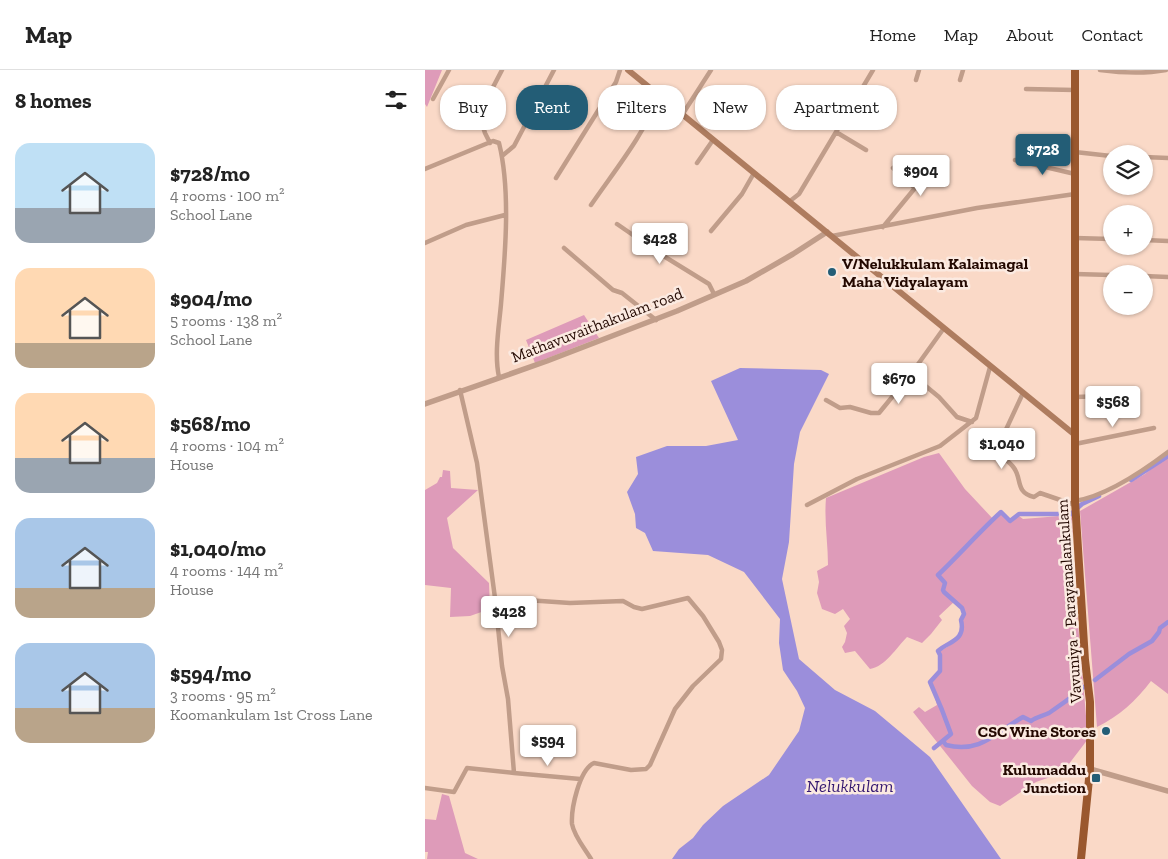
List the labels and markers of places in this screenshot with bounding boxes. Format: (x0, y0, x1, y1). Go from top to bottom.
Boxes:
pin: $728 (1013, 134, 1073, 176)
pin: $904 (891, 154, 951, 197)
pin: $428 (630, 222, 690, 265)
place label: V/Nelukkulam Kalaimagal Maha Vidyalayam (842, 254, 1029, 291)
marker: V/Nelukkulam Kalaimagal Maha Vidyalayam (826, 266, 838, 278)
pin: $670 (869, 362, 929, 405)
pin: $568 (1083, 386, 1143, 428)
pin: $1,040 (961, 428, 1043, 470)
pin: $428 (479, 596, 539, 638)
place label: CSC Wine Stores (978, 722, 1096, 741)
pin: $594 (518, 724, 578, 767)
marker: CSC Wine Stores (1100, 725, 1112, 737)
place label: Kulumaddu Junction (1002, 760, 1087, 797)
marker: Kulumaddu Junction (1090, 772, 1102, 784)

